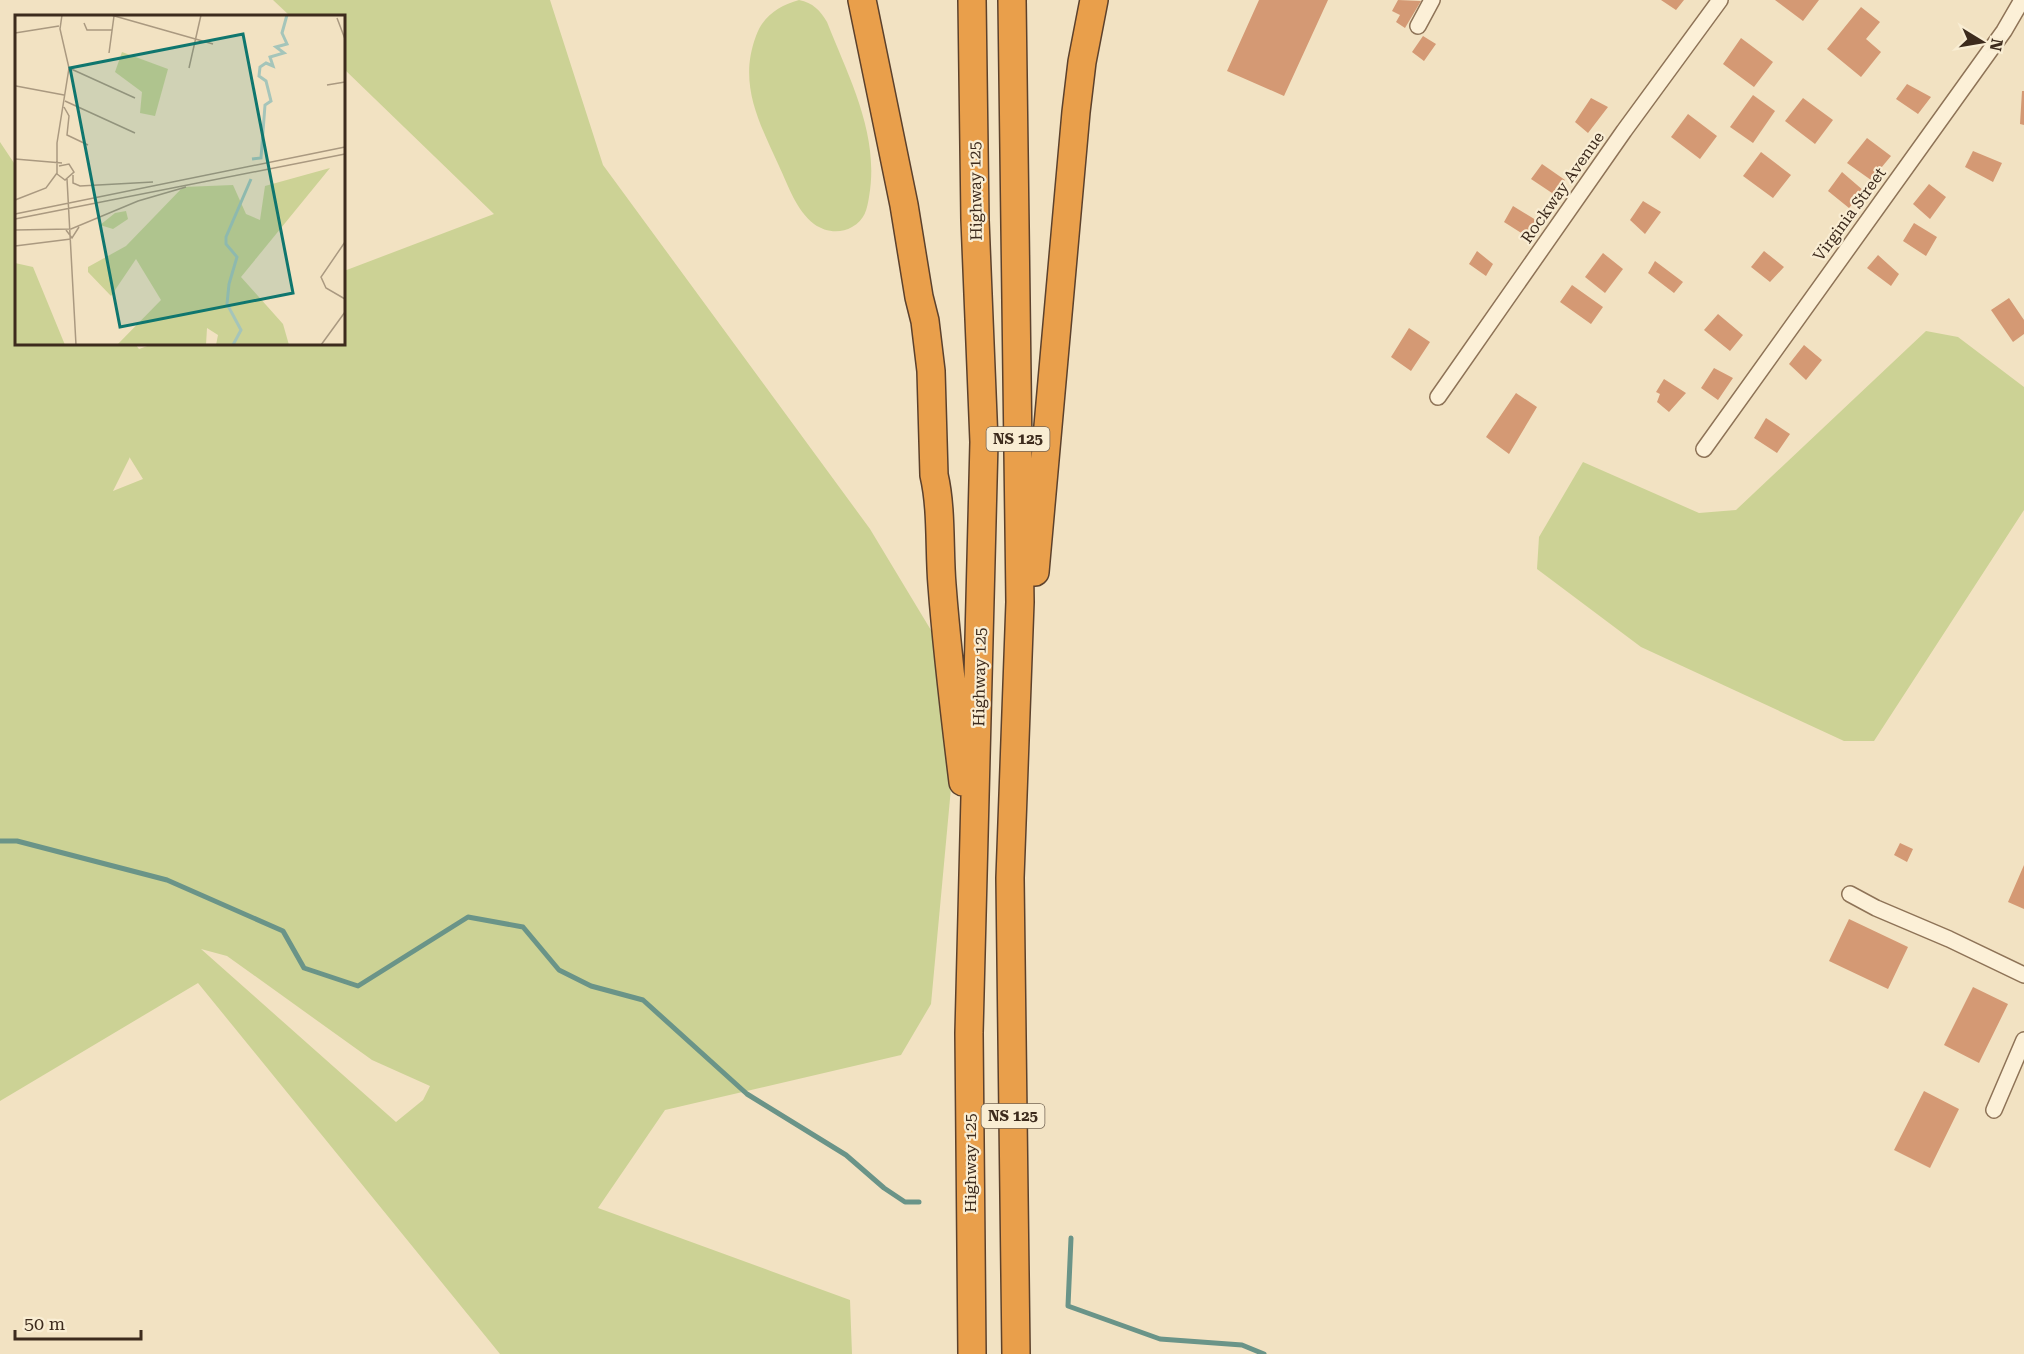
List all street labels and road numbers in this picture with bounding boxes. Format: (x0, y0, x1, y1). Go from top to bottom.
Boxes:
street label: Rockway Avenue (1517, 128, 1608, 247)
street label: Highway 125 (965, 141, 986, 241)
street label: Virginia Street (1809, 164, 1890, 265)
road number: NS 125 (986, 427, 1050, 451)
street label: Highway 125 (969, 627, 990, 727)
road number: NS 125 (982, 1104, 1044, 1128)
street label: Highway 125 (961, 1113, 980, 1213)

